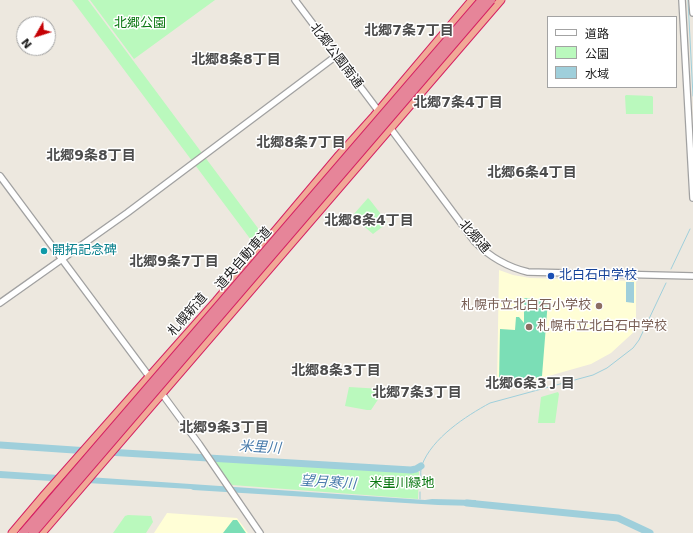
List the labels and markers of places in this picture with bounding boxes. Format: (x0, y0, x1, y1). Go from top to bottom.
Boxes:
place label: 開拓記念碑 (52, 243, 117, 259)
marker: 開拓記念碑 (39, 246, 49, 256)
place label: 北白石中学校 (559, 268, 637, 284)
marker: 北白石中学校 (546, 271, 556, 281)
place label: 札幌市立北白石小学校 (461, 298, 591, 314)
marker: 札幌市立北白石小学校 (594, 301, 604, 311)
place label: 札幌市立北白石中学校 (537, 319, 667, 335)
marker: 札幌市立北白石中学校 (524, 322, 534, 332)

